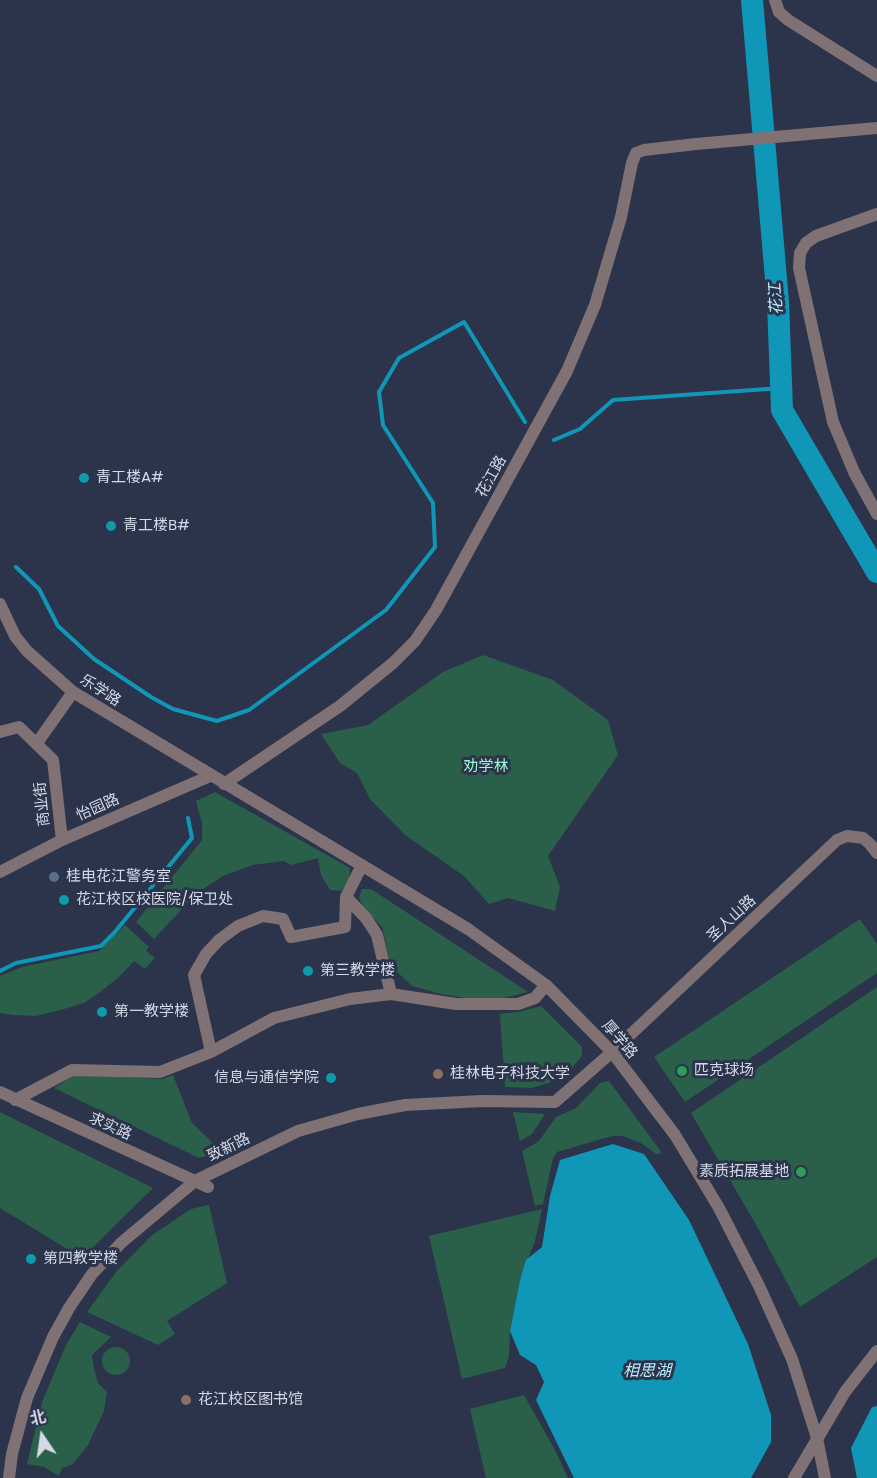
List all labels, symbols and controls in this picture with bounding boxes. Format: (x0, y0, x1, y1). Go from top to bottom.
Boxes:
water label: 花江 (766, 282, 788, 316)
street label: 花江路 (473, 453, 511, 501)
place label: 青工楼A# (96, 469, 164, 487)
marker: 青工楼A# (77, 471, 91, 485)
place label: 青工楼B# (123, 517, 190, 535)
marker: 青工楼B# (104, 519, 118, 533)
street label: 乐学路 (76, 671, 124, 711)
park label: 劝学林 (464, 758, 508, 776)
street label: 商业街 (32, 781, 54, 827)
street label: 怡园路 (74, 791, 122, 825)
place label: 桂电花江警务室 (66, 868, 171, 886)
marker: 桂电花江警务室 (47, 870, 61, 884)
place label: 花江校区校医院/保卫处 (76, 891, 233, 909)
street label: 圣人山路 (704, 892, 760, 946)
marker: 花江校区校医院/保卫处 (57, 893, 71, 907)
place label: 第三教学楼 (320, 962, 395, 980)
marker: 第三教学楼 (301, 964, 315, 978)
place label: 第一教学楼 (114, 1003, 189, 1021)
marker: 第一教学楼 (95, 1005, 109, 1019)
street label: 厚学路 (597, 1017, 641, 1063)
place label: 匹克球场 (694, 1062, 754, 1080)
marker: 匹克球场 (675, 1064, 689, 1078)
place label: 桂林电子科技大学 (450, 1065, 570, 1083)
marker: 桂林电子科技大学 (431, 1067, 445, 1081)
place label: 信息与通信学院 (214, 1069, 319, 1087)
marker: 信息与通信学院 (324, 1071, 338, 1085)
street label: 求实路 (86, 1109, 134, 1145)
street label: 致新路 (205, 1130, 253, 1166)
place label: 素质拓展基地 (699, 1163, 789, 1181)
marker: 素质拓展基地 (794, 1165, 808, 1179)
place label: 第四教学楼 (43, 1250, 118, 1268)
marker: 第四教学楼 (24, 1252, 38, 1266)
water label: 相思湖 (623, 1362, 671, 1382)
place label: 花江校区图书馆 (198, 1391, 303, 1409)
marker: 花江校区图书馆 (179, 1393, 193, 1407)
text: 北 (27, 1405, 48, 1431)
north arrow (12, 1406, 72, 1466)

